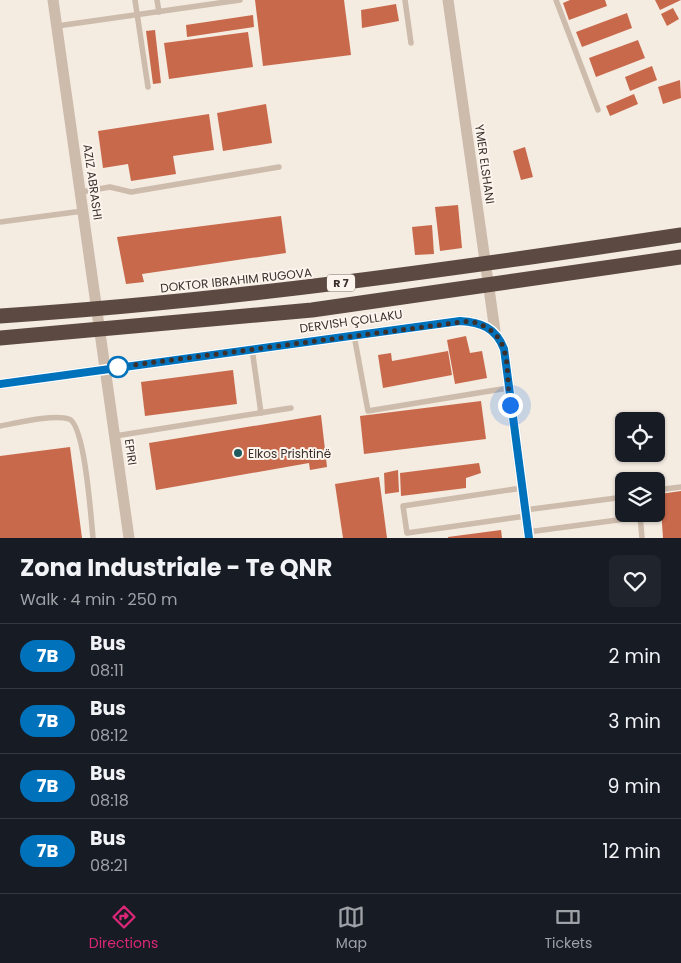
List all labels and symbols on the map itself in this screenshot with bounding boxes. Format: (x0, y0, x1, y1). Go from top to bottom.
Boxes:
street label: YMER ELSHANI (471, 123, 499, 205)
street label: AZIZ ABRASHI (79, 143, 107, 221)
street label: DOKTOR IBRAHIM RUGOVA (159, 264, 313, 296)
road number: R 7 (327, 274, 355, 292)
street label: DERVISH ÇOLLAKU (298, 305, 404, 337)
unlabelled marker (107, 356, 129, 378)
your location (498, 393, 523, 418)
street label: EPIRI (121, 438, 141, 466)
place label: Elkos Prishtinë (248, 445, 331, 462)
marker: Elkos Prishtinë (232, 447, 244, 459)

